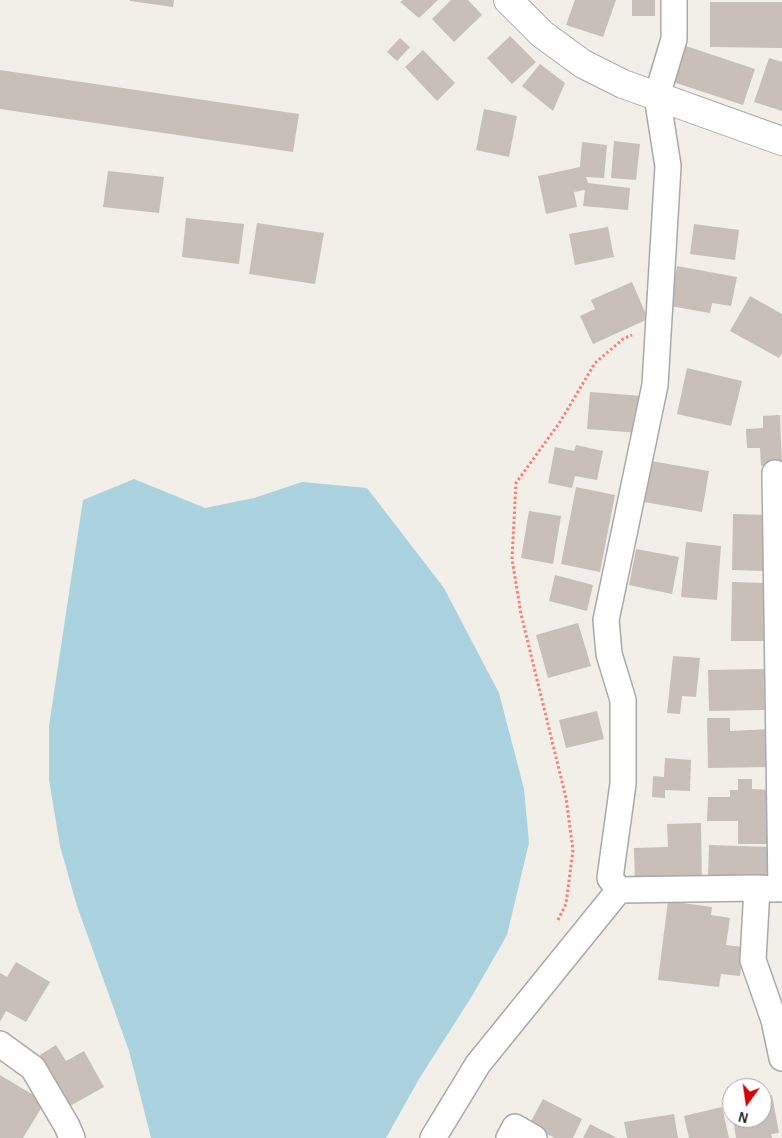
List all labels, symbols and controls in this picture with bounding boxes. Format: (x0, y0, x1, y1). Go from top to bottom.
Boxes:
north arrow (722, 1078, 772, 1128)
text: N (737, 1109, 750, 1125)

